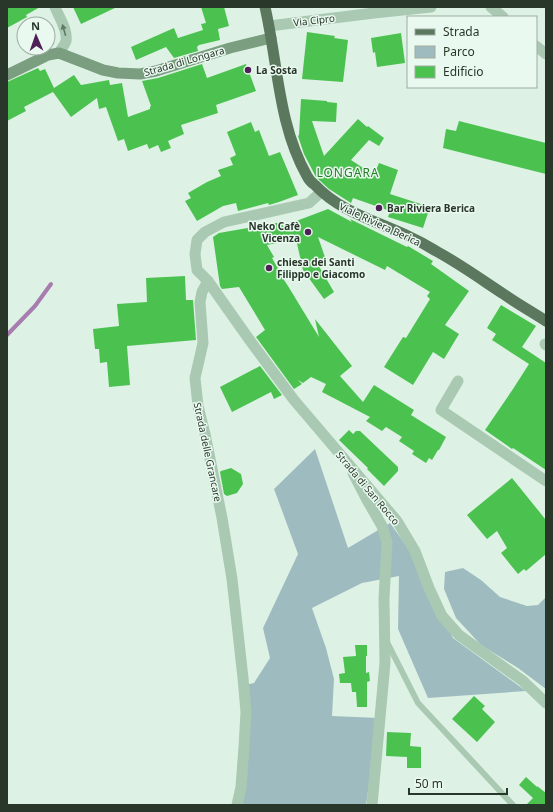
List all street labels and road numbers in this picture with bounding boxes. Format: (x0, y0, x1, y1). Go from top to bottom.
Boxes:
street label: Via Cipro (292, 11, 336, 29)
street label: Strada di Longara (142, 43, 226, 79)
street label: Viale Riviera Berica (337, 199, 423, 249)
street label: Strada delle Grancare (191, 401, 225, 503)
street label: Strada di San Rocco (333, 448, 403, 528)

